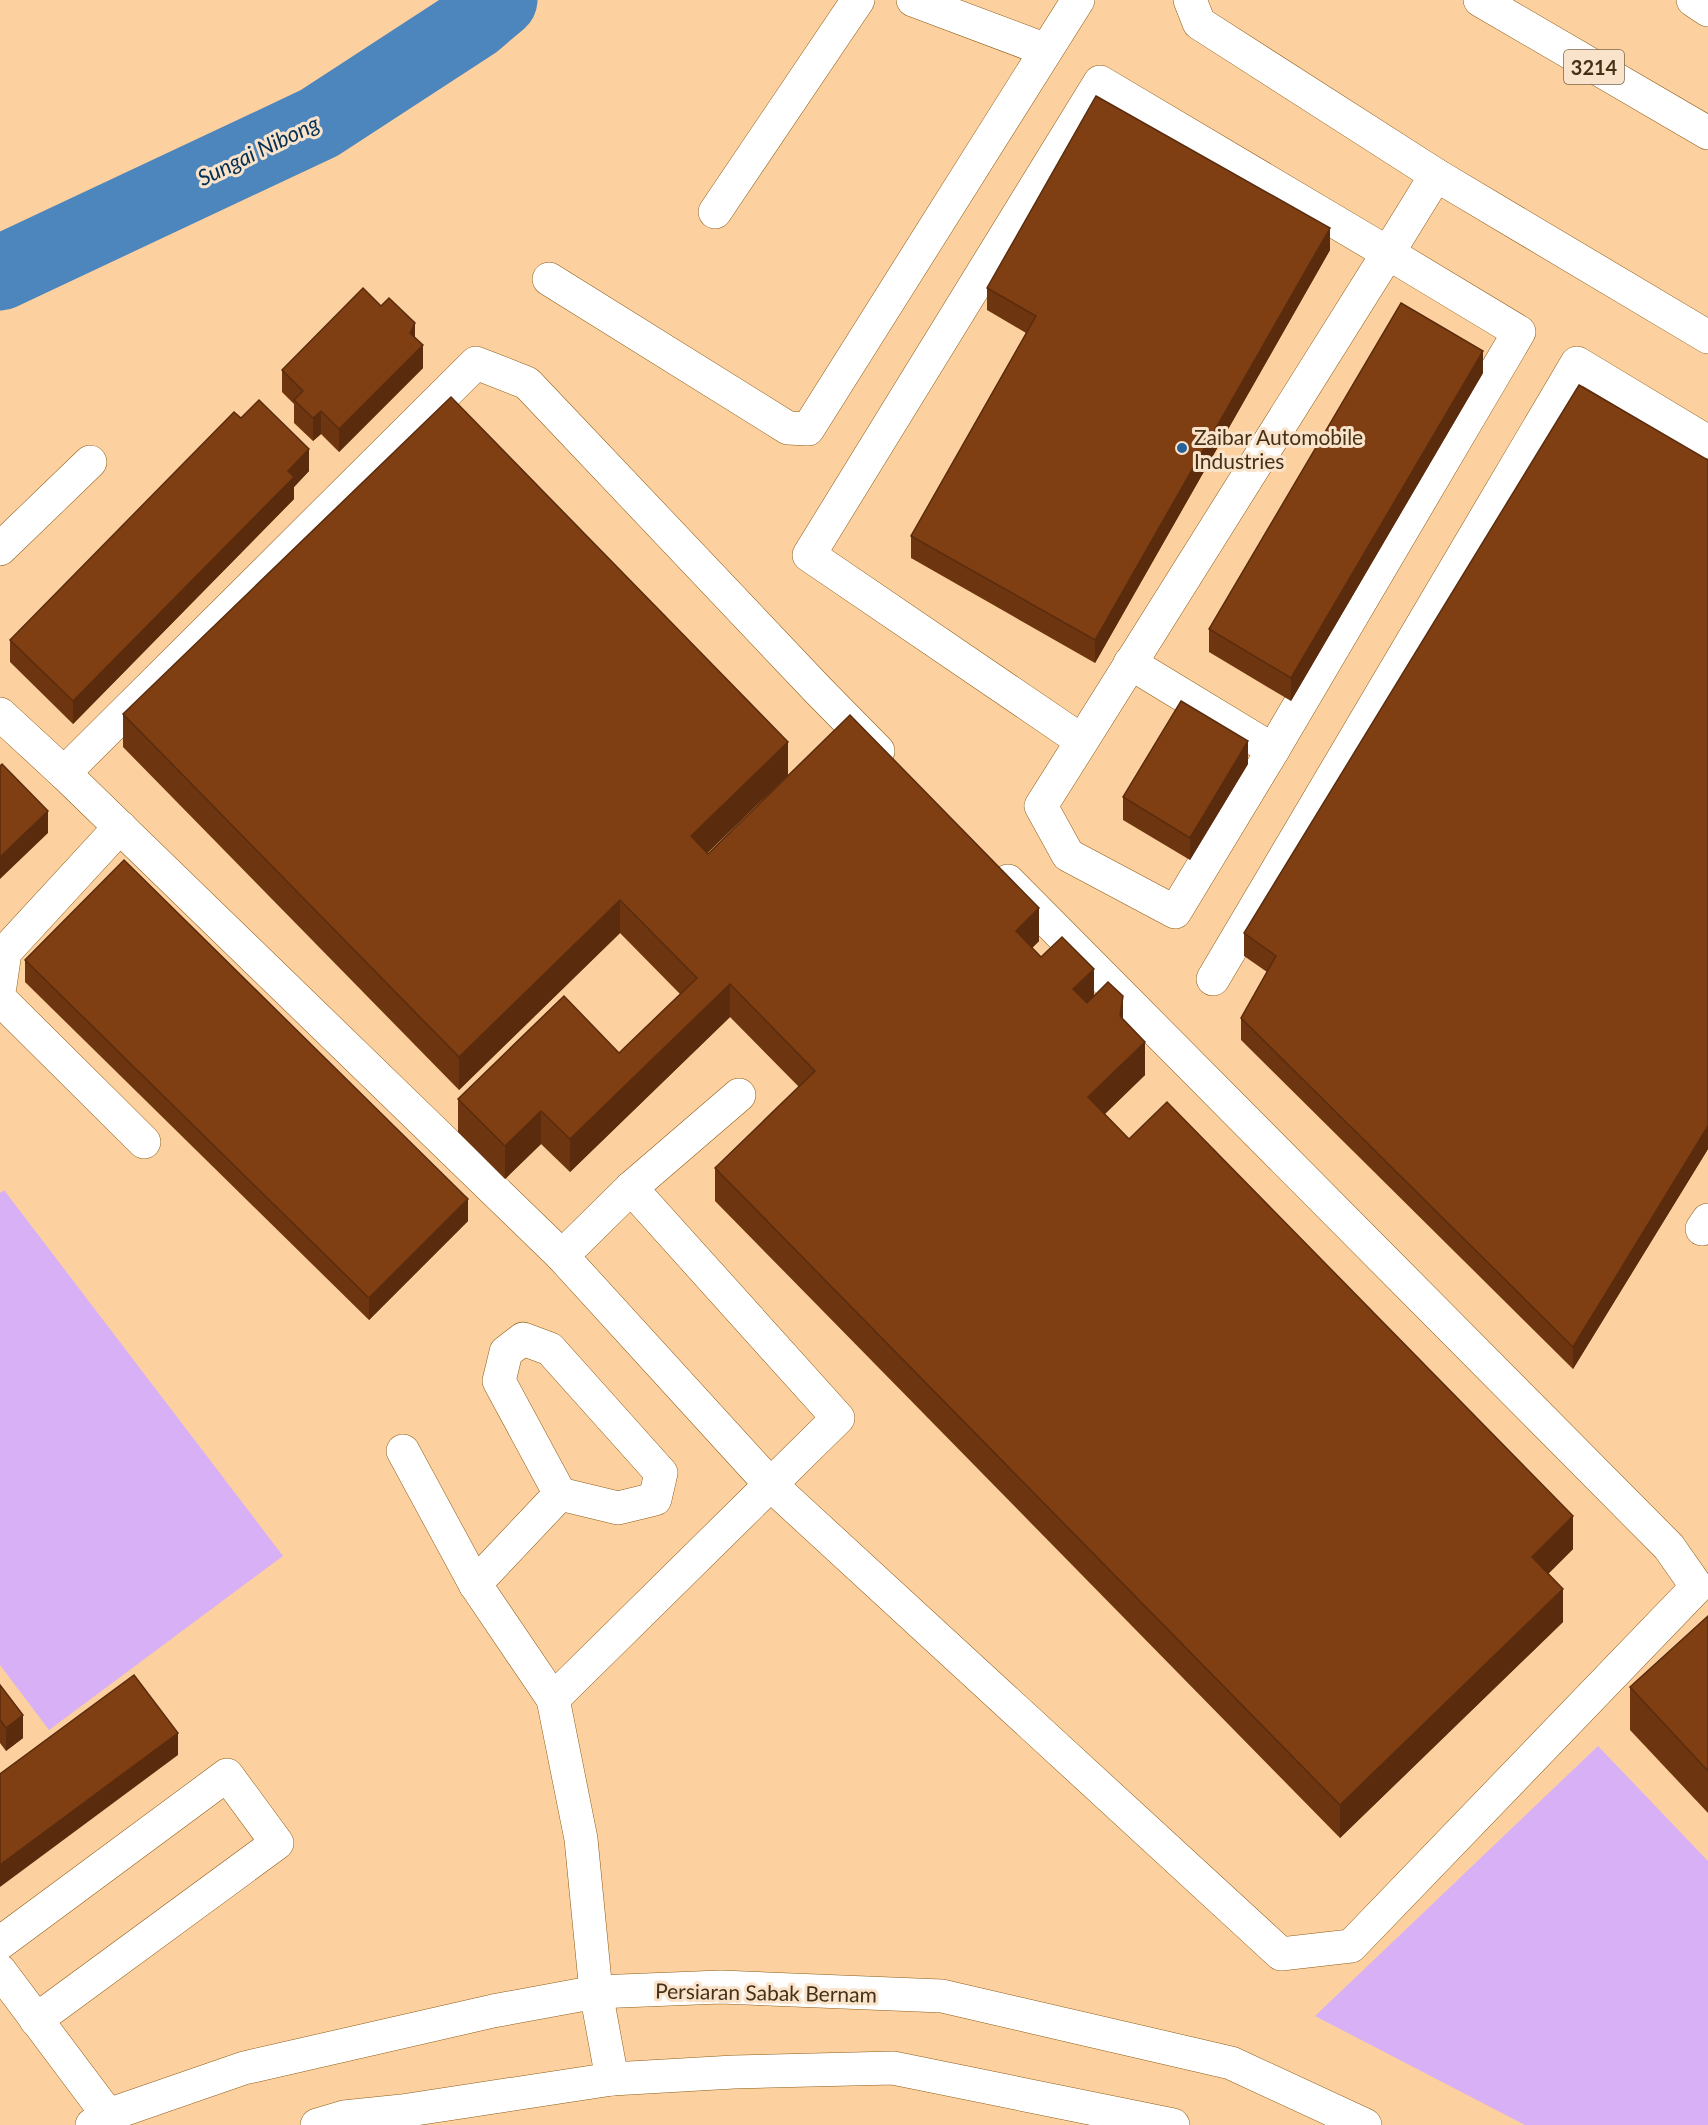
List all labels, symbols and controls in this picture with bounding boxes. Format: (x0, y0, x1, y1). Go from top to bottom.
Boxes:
road number: 3214 (1564, 50, 1624, 84)
water label: Sungai Nibong (193, 109, 324, 191)
place label: Zaibar Automobile Industries (1194, 424, 1363, 473)
marker: Zaibar Automobile Industries (1175, 441, 1189, 455)
street label: Persiaran Sabak Bernam (655, 1978, 877, 2006)

